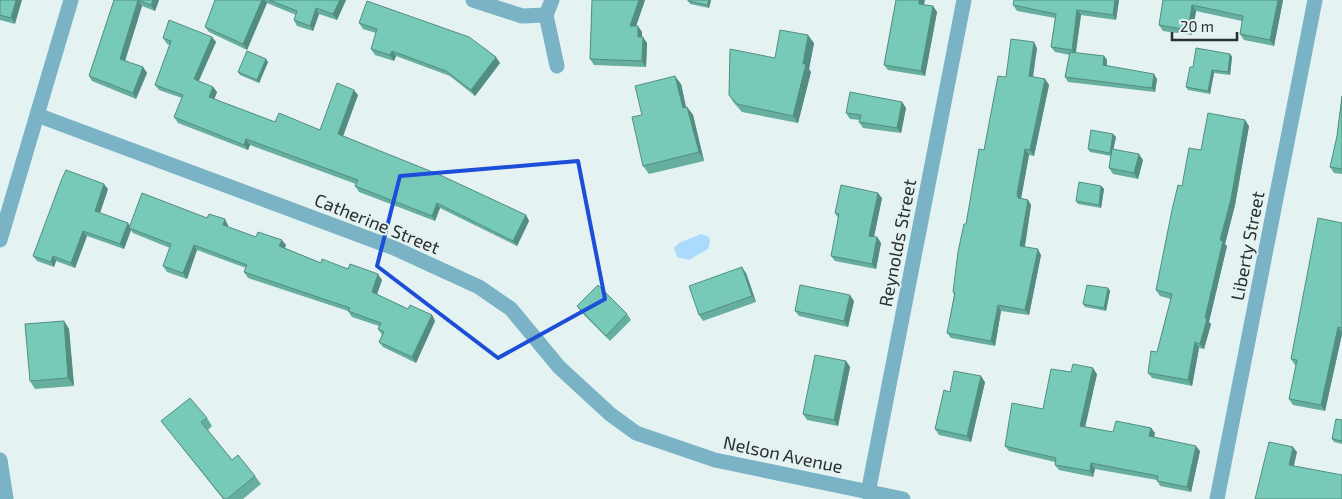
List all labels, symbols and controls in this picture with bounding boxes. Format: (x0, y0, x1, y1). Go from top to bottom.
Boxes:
scale bar (1172, 10, 1237, 42)
text: 20 m (1180, 17, 1214, 35)
street label: Reynolds Street (874, 177, 920, 309)
street label: Catherine Street (312, 188, 443, 258)
street label: Liberty Street (1226, 189, 1268, 302)
street label: Nelson Avenue (722, 431, 845, 477)

